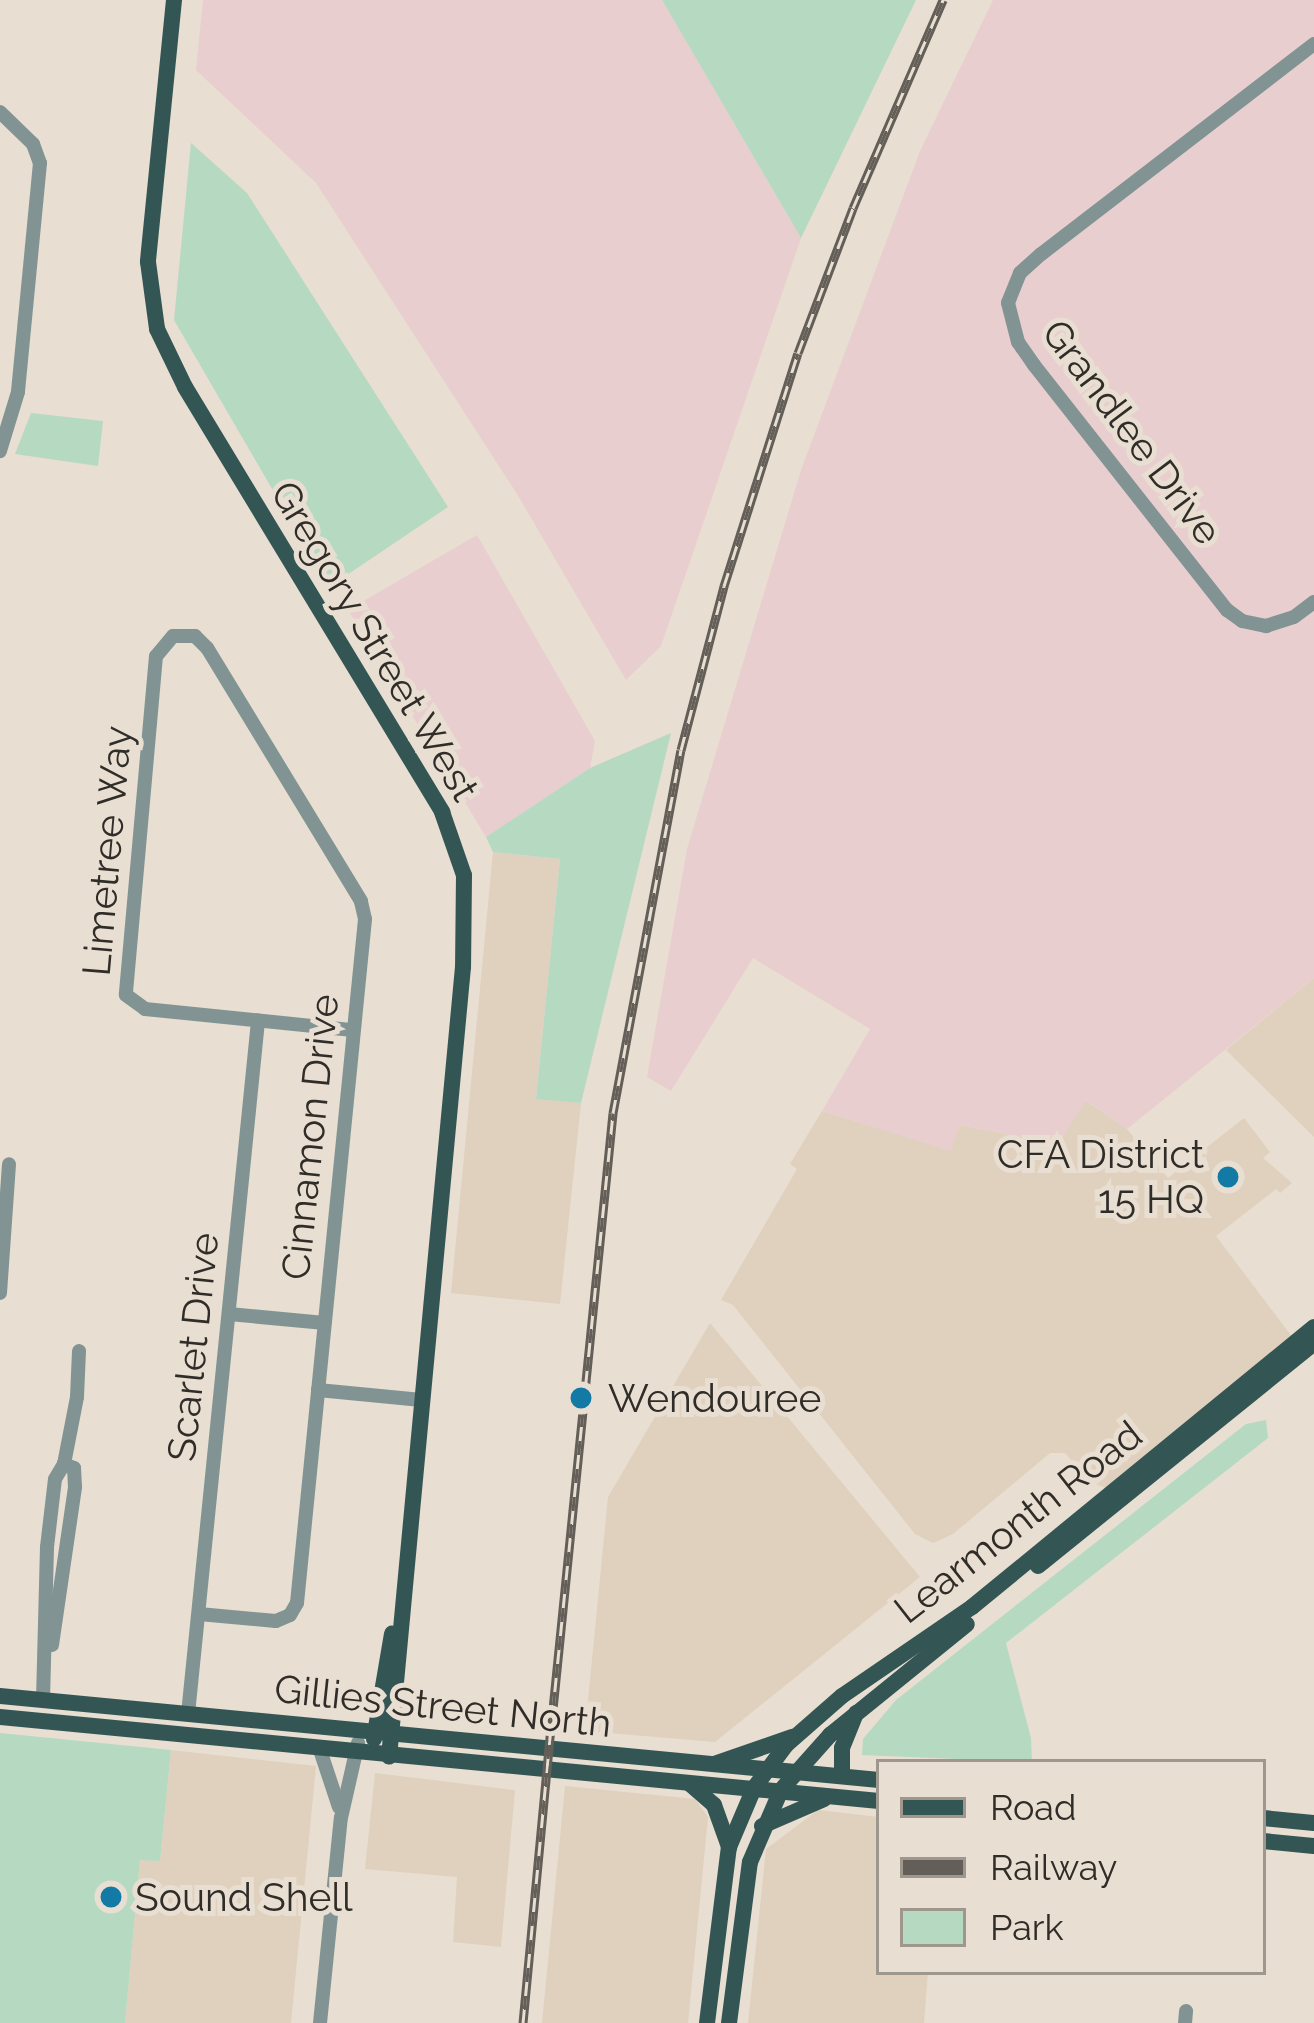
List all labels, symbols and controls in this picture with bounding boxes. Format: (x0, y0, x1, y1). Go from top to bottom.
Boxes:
street label: Grandlee Drive (1032, 310, 1232, 554)
street label: Gregory Street West (260, 472, 490, 810)
street label: Limetree Way (73, 723, 141, 979)
street label: Cinnamon Drive (272, 992, 348, 1282)
place label: CFA District 15 HQ (995, 1132, 1204, 1223)
marker: CFA District 15 HQ (1215, 1164, 1241, 1190)
street label: Scarlet Drive (158, 1230, 228, 1464)
place label: Wendouree (608, 1375, 821, 1421)
marker: Wendouree (565, 1382, 597, 1414)
street label: Learmonth Road (885, 1411, 1151, 1633)
street label: Gillies Street North (272, 1665, 614, 1747)
legend (876, 1759, 1266, 1975)
text: Road (990, 1786, 1076, 1828)
text: Railway (990, 1846, 1117, 1888)
place label: Sound Shell (135, 1874, 353, 1920)
marker: Sound Shell (98, 1884, 124, 1910)
text: Park (990, 1906, 1064, 1948)

